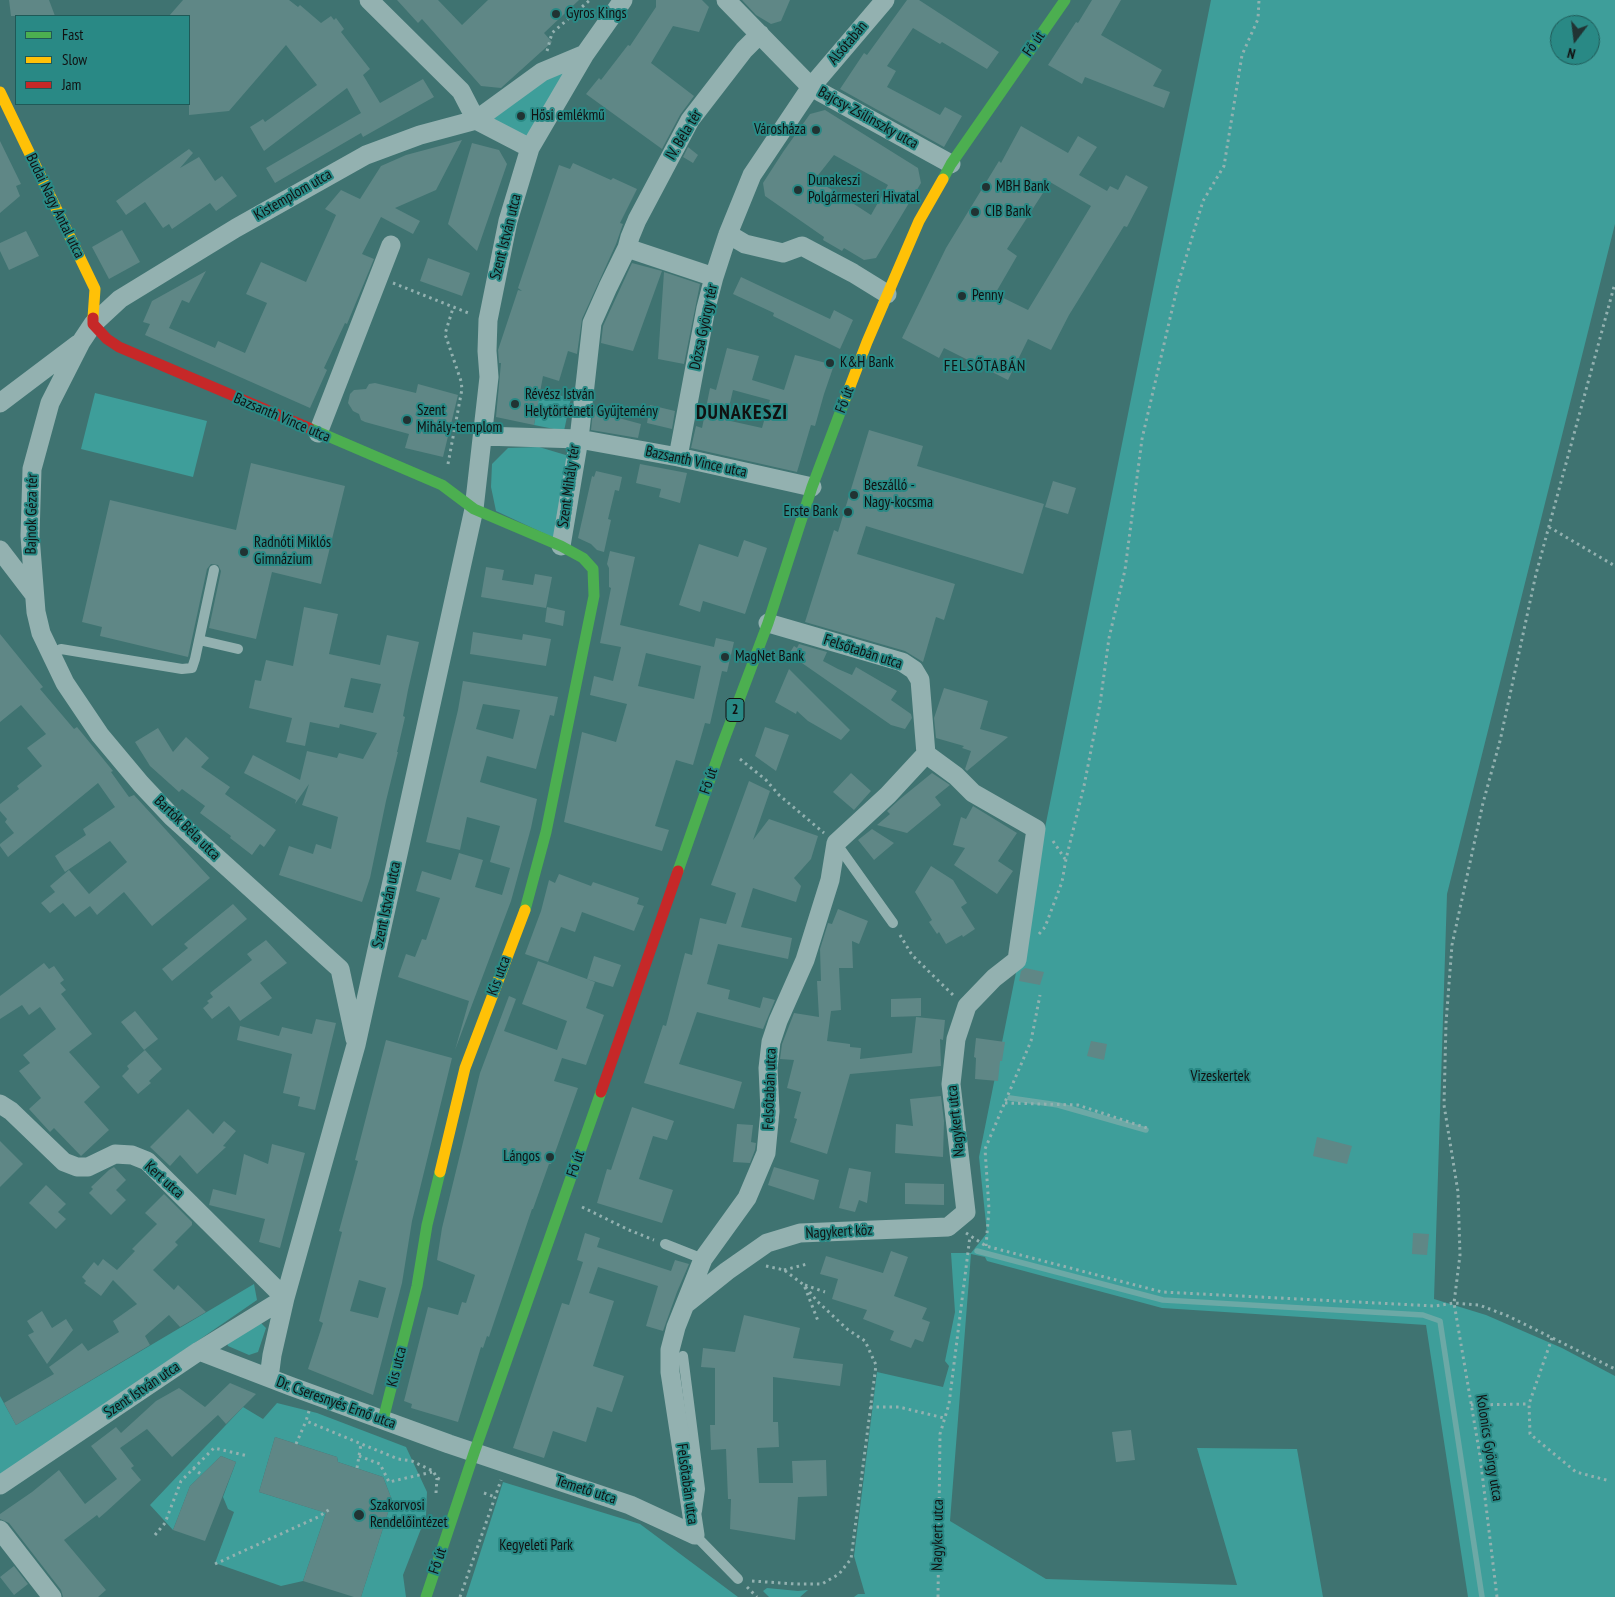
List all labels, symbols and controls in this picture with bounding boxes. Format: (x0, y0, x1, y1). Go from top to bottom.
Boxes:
place label: Gyros Kings (566, 5, 627, 23)
marker: Gyros Kings (550, 8, 562, 20)
legend (15, 15, 190, 105)
north arrow (1550, 15, 1600, 65)
street label: Alsótabán (825, 18, 871, 68)
text: Fast (62, 25, 83, 44)
street label: Fő út (1019, 28, 1049, 60)
text: N (1565, 44, 1577, 63)
text: Slow (62, 50, 87, 69)
text: Jam (62, 75, 81, 94)
street label: Bajcsy-Zsilinszky utca (815, 83, 921, 153)
place label: Hősi emlékmű (531, 107, 605, 125)
street label: IV. Béla tér (662, 107, 706, 163)
marker: Hősi emlékmű (515, 110, 527, 122)
place label: Városháza (754, 121, 806, 139)
marker: Városháza (810, 124, 822, 136)
street label: Budai Nagy Antal utca (22, 151, 88, 261)
street label: Kistemplom utca (251, 165, 335, 225)
place label: Dunakeszi Polgármesteri Hivatal (808, 172, 919, 207)
place label: MBH Bank (996, 178, 1049, 196)
marker: MBH Bank (980, 181, 992, 193)
marker: Dunakeszi Polgármesteri Hivatal (792, 184, 804, 196)
street label: Szent István utca (487, 192, 525, 282)
place label: CIB Bank (985, 203, 1031, 221)
marker: CIB Bank (969, 206, 981, 218)
street label: Dózsa György tér (686, 283, 722, 371)
place label: Penny (972, 287, 1003, 305)
marker: Penny (956, 290, 968, 302)
place label: K&H Bank (840, 354, 894, 372)
district label: FELSŐTABÁN (942, 356, 1028, 376)
marker: K&H Bank (824, 357, 836, 369)
street label: Fő út (832, 384, 858, 416)
place label: Révész István Helytörténeti Gyűjtemény (525, 386, 658, 421)
street label: Bazsanth Vince utca (231, 390, 333, 446)
marker: Révész István Helytörténeti Gyűjtemény (509, 398, 521, 410)
district label: DUNAKESZI (695, 401, 789, 425)
place label: Szent Mihály-templom (417, 402, 502, 437)
marker: Szent Mihály-templom (401, 414, 413, 426)
street label: Bazsanth Vince utca (644, 442, 748, 482)
street label: Szent Mihály tér (554, 443, 584, 529)
street label: Bajnok Géza tér (22, 473, 42, 555)
place label: Beszálló - Nagy-kocsma (864, 477, 933, 512)
marker: Beszálló - Nagy-kocsma (848, 489, 860, 501)
place label: Erste Bank (784, 503, 838, 521)
marker: Erste Bank (842, 506, 854, 518)
place label: Radnóti Miklós Gimnázium (254, 534, 331, 569)
marker: Radnóti Miklós Gimnázium (238, 546, 250, 558)
street label: Felsőtabán utca (821, 631, 905, 673)
place label: MagNet Bank (735, 648, 804, 666)
marker: MagNet Bank (719, 651, 731, 663)
road number: 2 (726, 698, 744, 722)
street label: Fő út (696, 766, 722, 796)
street label: Bartók Béla utca (150, 792, 224, 864)
street label: Szent István utca (369, 860, 405, 950)
street label: Kis utca (484, 954, 514, 998)
street label: Felsőtabán utca (760, 1048, 780, 1130)
park label: Vizeskertek (1190, 1068, 1250, 1086)
street label: Nagykert utca (943, 1084, 969, 1158)
place label: Lángos (503, 1148, 540, 1166)
street label: Fő út (563, 1149, 589, 1179)
marker: Lángos (544, 1151, 556, 1163)
street label: Kert utca (141, 1158, 187, 1202)
street label: Nagykert köz (805, 1221, 873, 1243)
street label: Kis utca (383, 1345, 411, 1389)
street label: Szent István utca (101, 1358, 183, 1422)
street label: Dr. Cseresnyés Ernő utca (274, 1373, 398, 1433)
street label: Kolonics György utca (1472, 1394, 1506, 1502)
street label: Felsőtabán utca (672, 1442, 702, 1526)
street label: Temető utca (553, 1472, 619, 1508)
place label: Szakorvosi Rendelőintézet (370, 1497, 448, 1532)
street label: Nagykert utca (928, 1499, 948, 1571)
marker: Szakorvosi Rendelőintézet (352, 1508, 366, 1522)
park label: Kegyeleti Park (499, 1537, 573, 1555)
street label: Fő út (425, 1546, 451, 1576)

